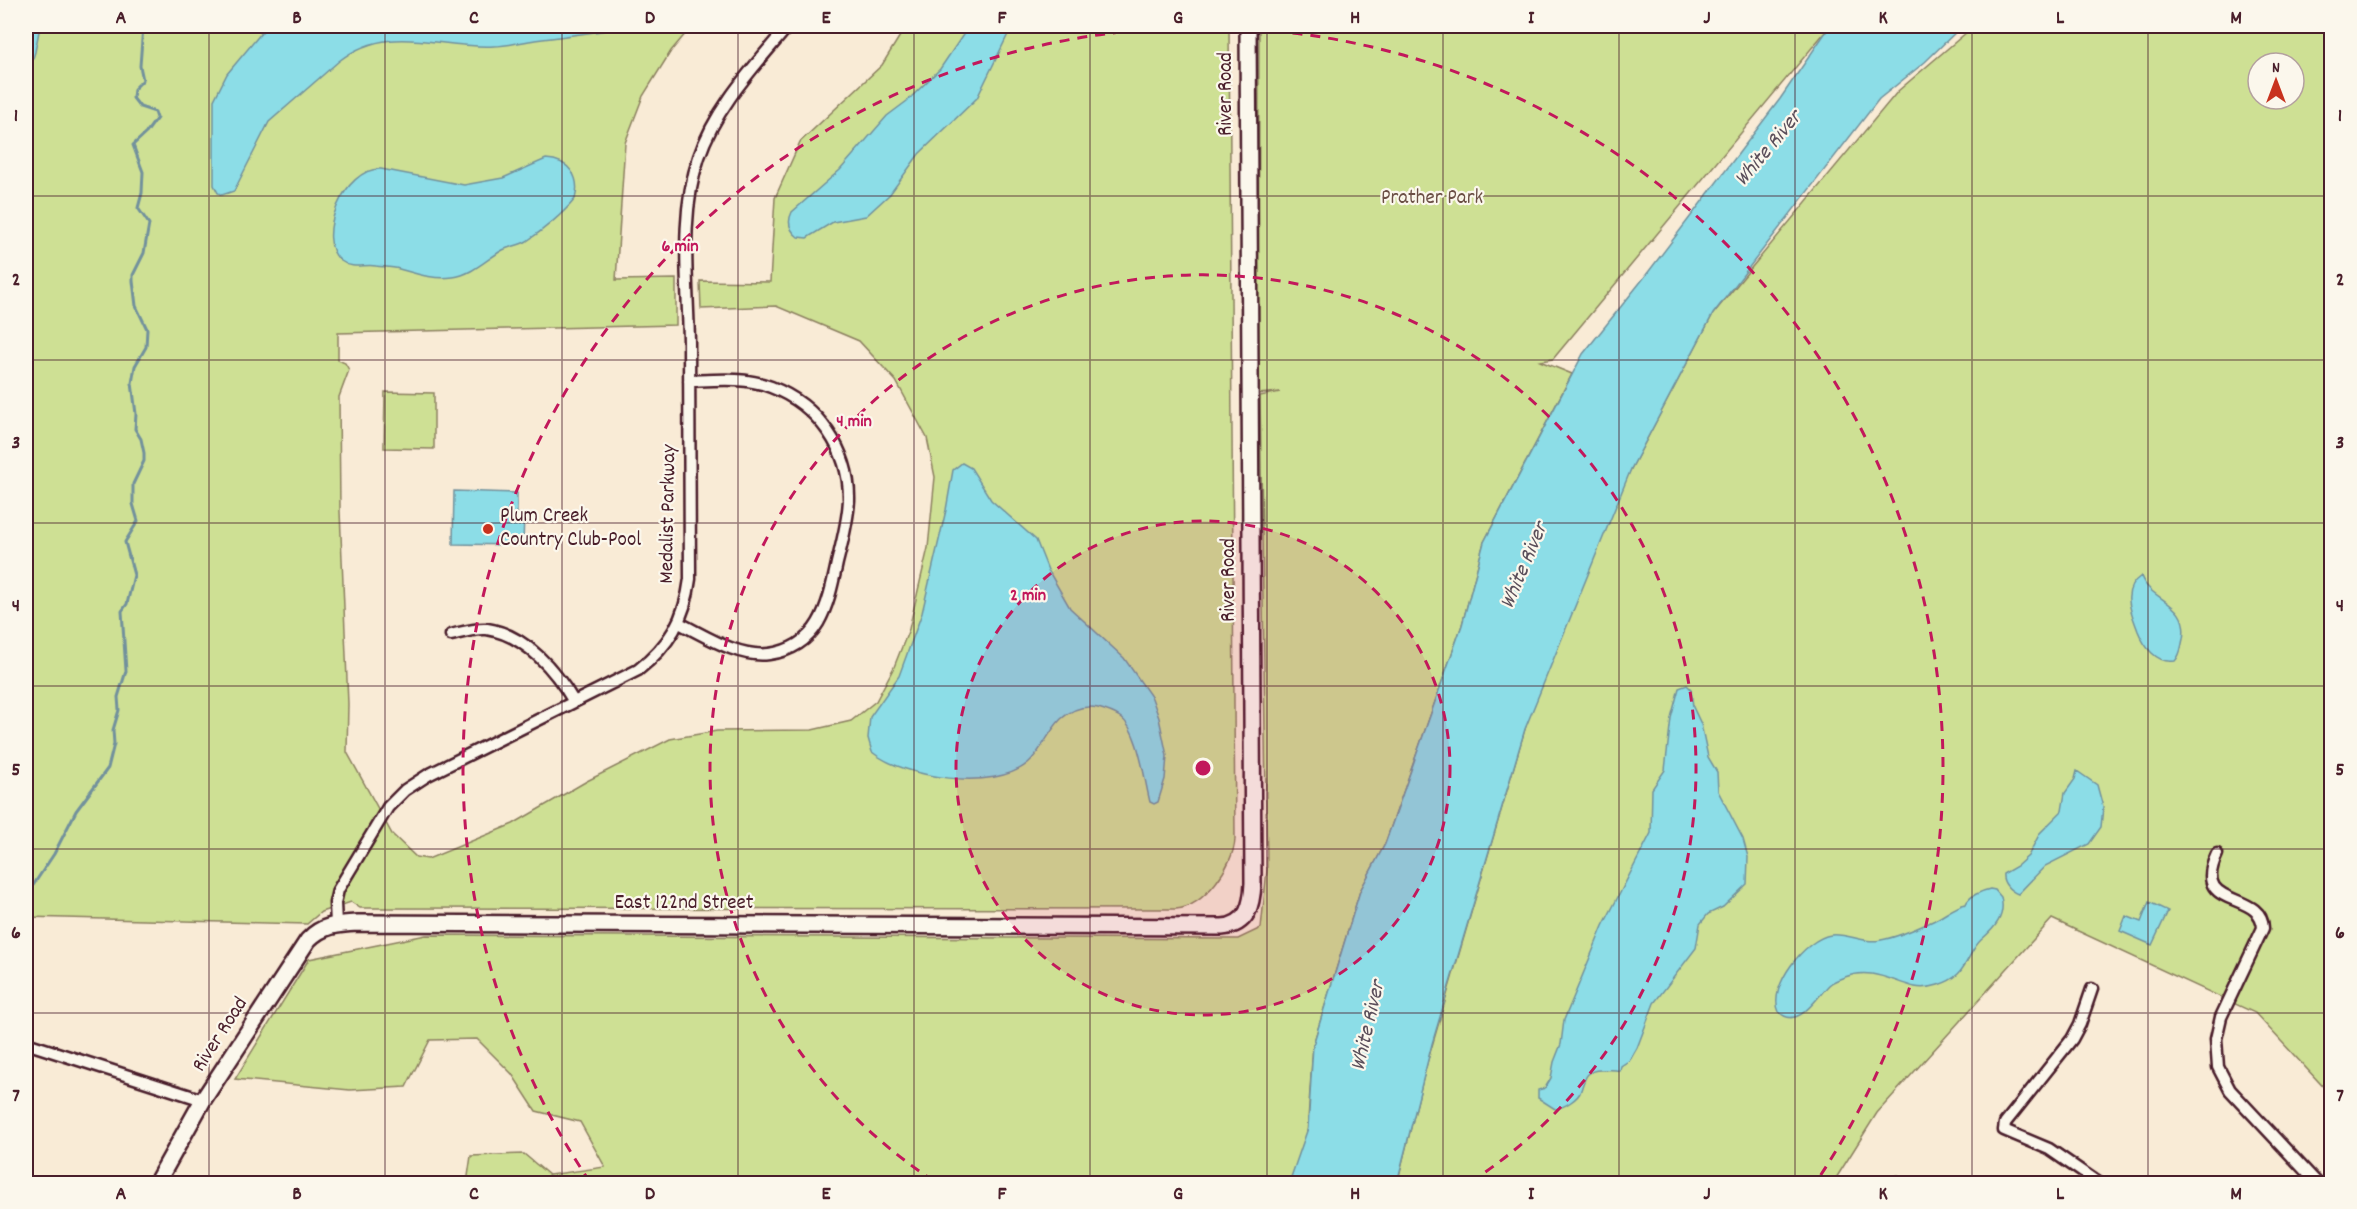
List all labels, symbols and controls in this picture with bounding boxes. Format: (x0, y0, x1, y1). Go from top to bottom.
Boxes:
text: A (116, 5, 127, 33)
text: B (292, 5, 302, 33)
text: C (469, 5, 479, 33)
text: D (645, 5, 656, 33)
text: E (821, 5, 831, 33)
text: F (998, 5, 1008, 33)
text: G (1173, 5, 1183, 33)
text: H (1350, 5, 1360, 33)
text: I (1528, 5, 1535, 33)
text: J (1703, 5, 1711, 33)
text: K (1878, 5, 1888, 33)
text: L (2056, 5, 2065, 33)
text: M (2230, 5, 2242, 33)
north arrow (2246, 51, 2306, 111)
street label: River Road (1212, 52, 1242, 136)
text: N (2272, 57, 2280, 80)
water label: White River (1728, 102, 1812, 194)
text: 1 (14, 103, 18, 131)
text: 1 (2338, 103, 2342, 131)
park label: Prather Park (1381, 184, 1483, 214)
text: 6 min (662, 235, 698, 260)
text: 2 (12, 267, 20, 295)
text: 2 (2336, 267, 2344, 295)
text: 4 min (836, 410, 872, 435)
text: 3 (12, 430, 20, 458)
text: 3 (2336, 430, 2344, 458)
street label: Medalist Parkway (653, 444, 685, 584)
place label: Plum Creek Country Club-Pool (500, 502, 641, 556)
water label: White River (1493, 515, 1558, 614)
marker: Plum Creek Country Club-Pool (481, 522, 495, 536)
street label: River Road (1215, 538, 1245, 622)
text: 2 min (1010, 584, 1046, 609)
text: 4 (12, 593, 20, 621)
text: 4 (2336, 593, 2344, 621)
text: 5 (11, 757, 21, 785)
text: 5 (2335, 757, 2345, 785)
centre of rings (1193, 758, 1213, 778)
street label: East 122nd Street (614, 889, 754, 919)
text: 6 (11, 920, 21, 948)
text: 6 (2335, 920, 2345, 948)
water label: White River (1344, 975, 1395, 1074)
street label: River Road (186, 992, 256, 1078)
text: 7 (12, 1083, 20, 1111)
text: 7 (2336, 1083, 2344, 1111)
text: A (116, 1181, 127, 1209)
text: B (292, 1181, 302, 1209)
text: C (469, 1181, 479, 1209)
text: D (645, 1181, 656, 1209)
text: E (821, 1181, 831, 1209)
text: F (998, 1181, 1008, 1209)
text: G (1173, 1181, 1183, 1209)
text: H (1350, 1181, 1360, 1209)
text: I (1528, 1181, 1535, 1209)
text: J (1703, 1181, 1711, 1209)
text: K (1878, 1181, 1888, 1209)
text: L (2056, 1181, 2065, 1209)
text: M (2230, 1181, 2242, 1209)

